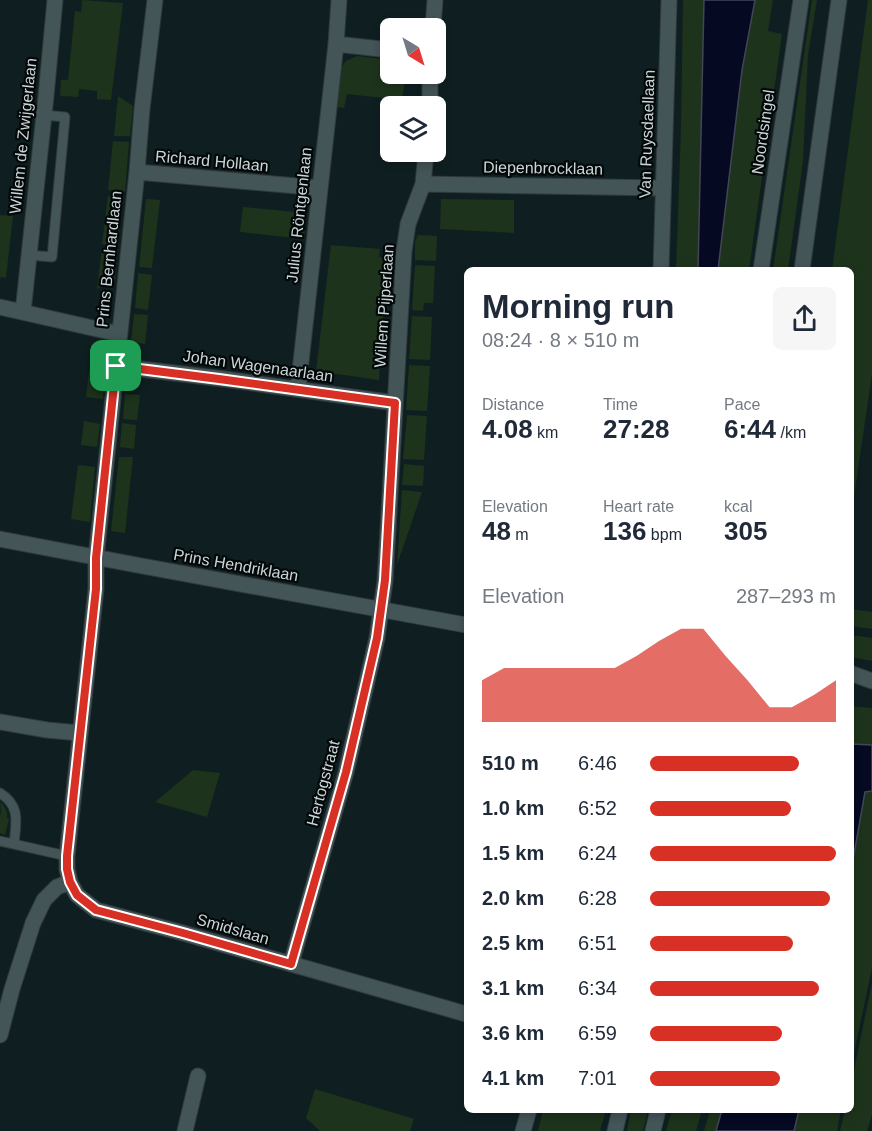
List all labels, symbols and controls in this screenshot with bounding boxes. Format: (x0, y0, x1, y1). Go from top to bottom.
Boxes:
north arrow (380, 18, 446, 84)
map controls (380, 18, 446, 162)
street label: Willem de Zwijgerlaan (6, 57, 40, 215)
street label: Van Ruysdaellaan (636, 69, 658, 199)
street label: Noordsingel (749, 89, 777, 175)
button: layers (380, 96, 446, 162)
street label: Julius Röntgenlaan (283, 146, 315, 284)
street label: Richard Hollaan (155, 148, 269, 174)
street label: Diepenbrocklaan (483, 158, 603, 178)
street label: Prins Bernhardlaan (93, 190, 125, 328)
street label: Willem Pijperlaan (371, 244, 397, 368)
button: share (773, 287, 836, 350)
text: Morning run (482, 288, 674, 325)
text: 08:24 · 8 × 510 m (482, 329, 639, 351)
pin (90, 340, 141, 391)
street label: Johan Wagenaarlaan (182, 347, 334, 385)
icon: arrive (99, 349, 132, 382)
text: Distance (482, 396, 544, 413)
text: Time (603, 396, 638, 413)
text: Pace (724, 396, 760, 413)
text: 4.08 (482, 414, 533, 444)
text: 27:28 (603, 414, 670, 444)
text: 6:44 (724, 414, 776, 444)
text: km (533, 424, 558, 441)
text: /km (776, 424, 806, 441)
text: Elevation (482, 498, 548, 515)
text: Heart rate (603, 498, 674, 515)
text: kcal (724, 498, 752, 515)
text: 48 (482, 516, 511, 546)
text: 136 (603, 516, 646, 546)
text: 305 (724, 516, 767, 546)
text: m (511, 526, 529, 543)
text: bpm (646, 526, 682, 543)
street label: Prins Hendriklaan (172, 546, 300, 584)
text: Elevation (482, 585, 564, 607)
text: 287–293 m (736, 585, 836, 607)
street label: Hertogstraat (303, 738, 343, 828)
text: 510 m (482, 752, 539, 774)
text: 6:46 (578, 752, 617, 774)
text: 1.0 km (482, 797, 544, 819)
text: 6:52 (578, 797, 617, 819)
text: 1.5 km (482, 842, 544, 864)
text: 6:24 (578, 842, 617, 864)
text: 2.0 km (482, 887, 544, 909)
text: 6:28 (578, 887, 617, 909)
street label: Smidslaan (195, 911, 271, 947)
text: 2.5 km (482, 932, 544, 954)
text: 6:51 (578, 932, 617, 954)
text: 3.1 km (482, 977, 544, 999)
text: 6:34 (578, 977, 617, 999)
text: 3.6 km (482, 1022, 544, 1044)
text: 6:59 (578, 1022, 617, 1044)
text: 4.1 km (482, 1067, 544, 1089)
text: 7:01 (578, 1067, 617, 1089)

